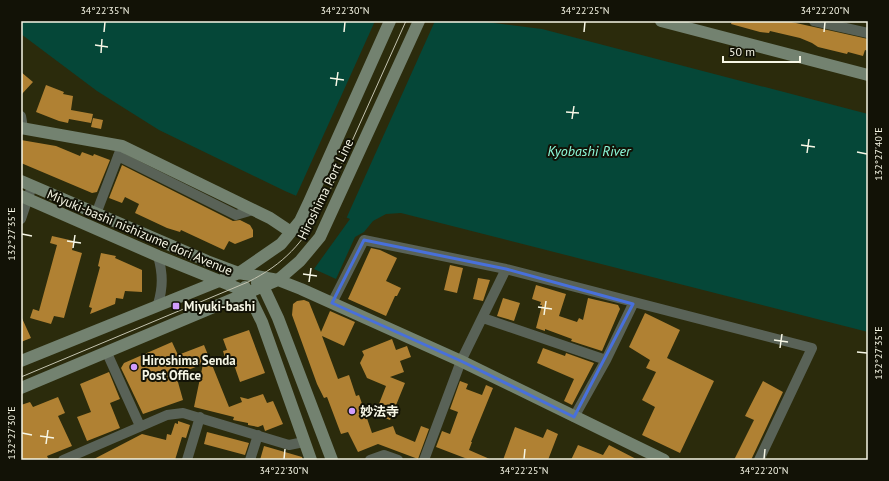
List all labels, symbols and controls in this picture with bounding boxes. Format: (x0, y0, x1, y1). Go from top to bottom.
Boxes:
text: 34°22'35"N (80, 4, 130, 17)
text: 34°22'30"N (320, 4, 370, 17)
text: 34°22'25"N (560, 4, 610, 17)
text: 34°22'20"N (800, 4, 850, 17)
scale bar (723, 38, 800, 64)
text: 50 m (729, 44, 755, 59)
text: 132°27'40"E (872, 127, 885, 181)
street label: Hiroshima Port Line (294, 136, 357, 243)
water label: Kyobashi River (547, 142, 632, 160)
street label: Miyuki-bashi nishizume dori Avenue (44, 186, 235, 279)
text: 132°27'35"E (5, 207, 18, 261)
place label: Miyuki-bashi (184, 298, 255, 315)
marker: Miyuki-bashi (171, 301, 181, 311)
text: 132°27'35"E (872, 326, 885, 380)
place label: Hiroshima Senda Post Office (142, 352, 236, 384)
marker: Hiroshima Senda Post Office (129, 362, 139, 372)
place label: 妙法寺 (360, 403, 399, 420)
text: 132°27'30"E (5, 406, 18, 460)
marker: 妙法寺 (347, 406, 357, 416)
text: 34°22'30"N (259, 464, 309, 477)
text: 34°22'25"N (499, 464, 549, 477)
text: 34°22'20"N (739, 464, 789, 477)

